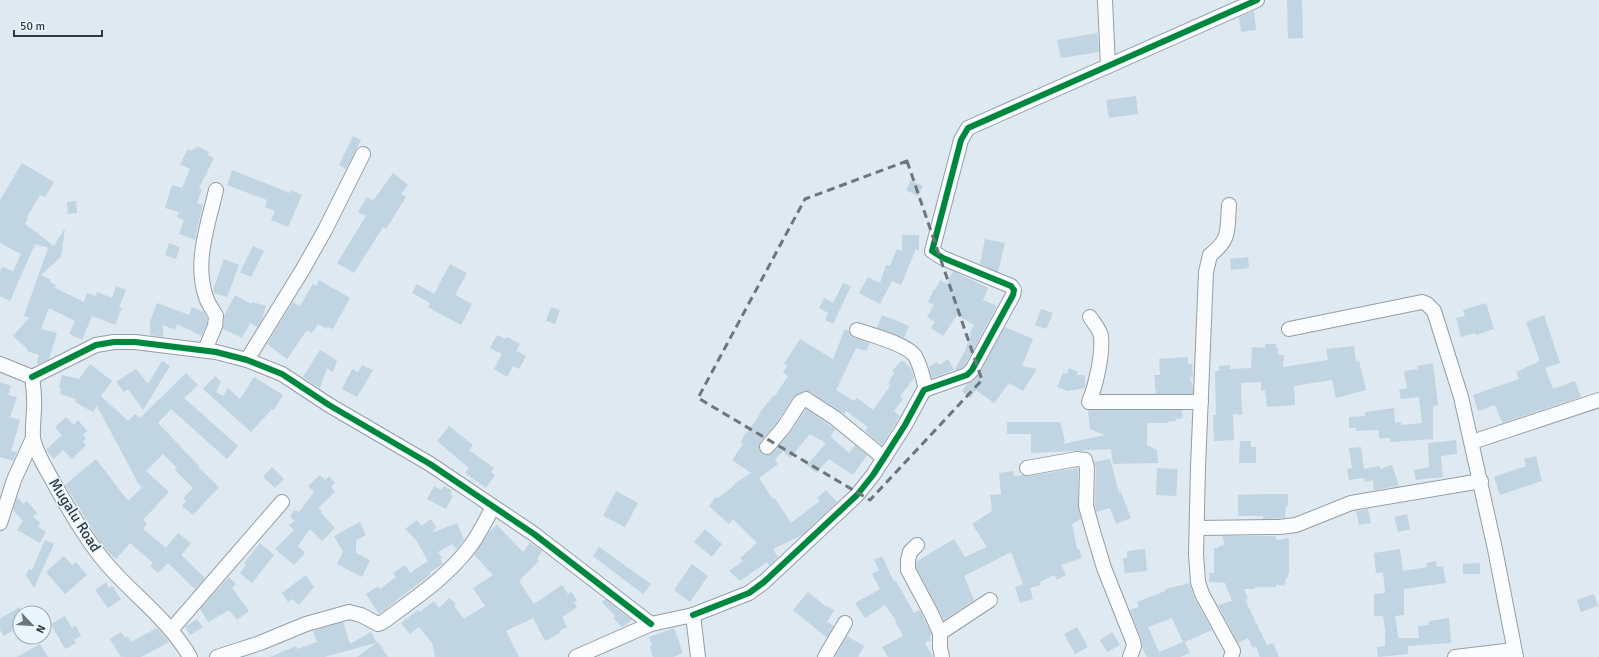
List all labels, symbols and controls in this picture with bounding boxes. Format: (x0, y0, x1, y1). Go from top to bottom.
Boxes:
scale bar (14, 12, 102, 38)
text: 50 m (20, 19, 45, 34)
street label: Mugalu Road (45, 475, 105, 555)
north arrow (12, 605, 52, 645)
text: N (33, 623, 48, 635)

